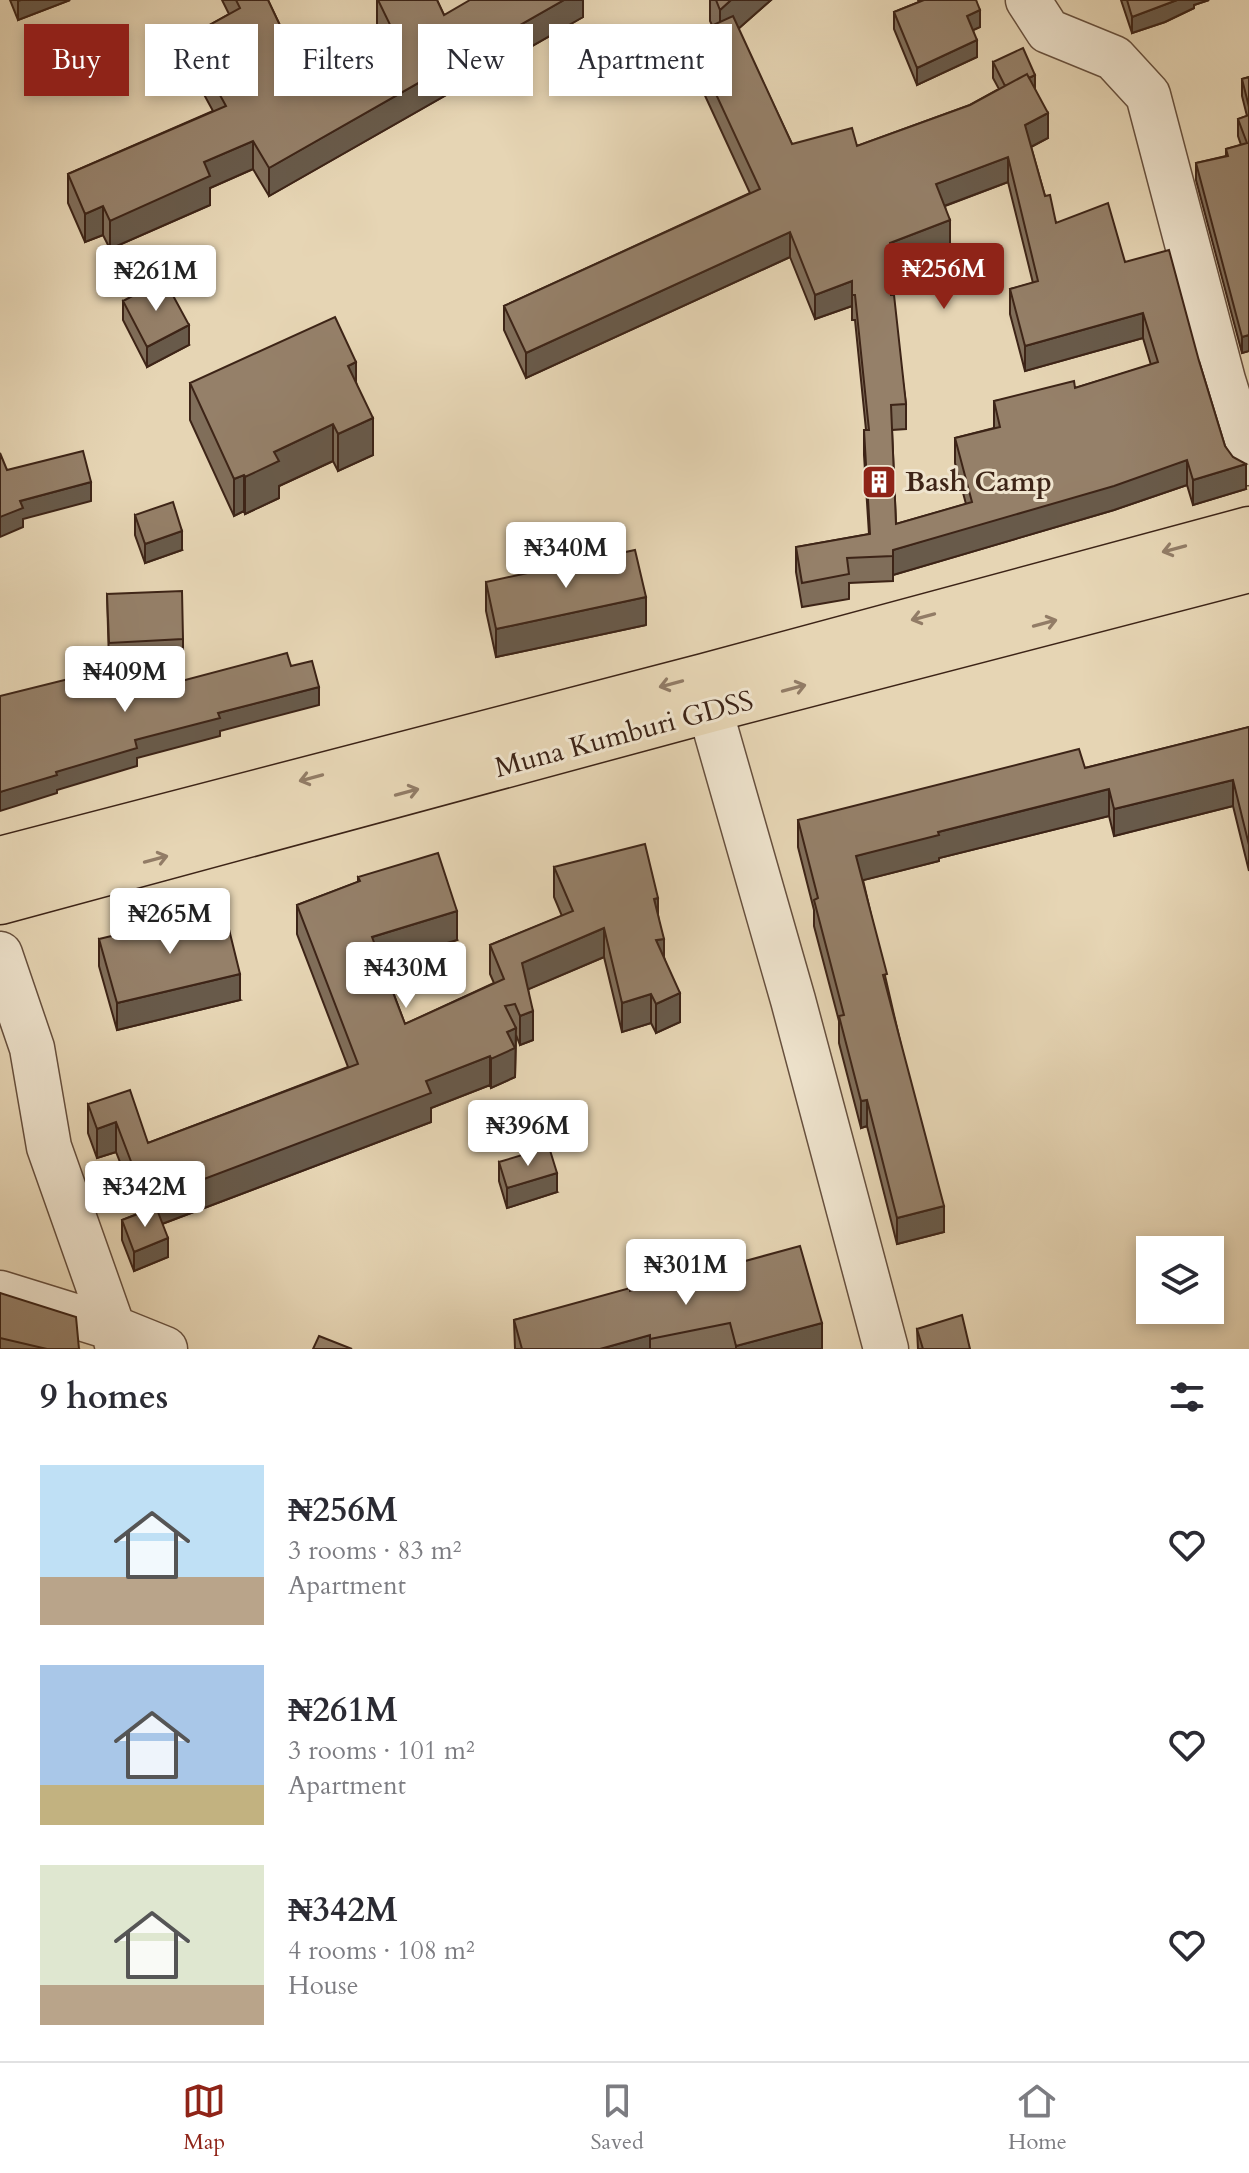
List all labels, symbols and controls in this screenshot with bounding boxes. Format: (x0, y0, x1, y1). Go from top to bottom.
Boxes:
chip: Buy (24, 24, 129, 96)
chip: Rent (145, 24, 258, 96)
chip: Filters (274, 24, 402, 96)
chip: New (418, 24, 533, 96)
chip: Apartment (549, 24, 732, 96)
pin: ₦256M (888, 243, 1000, 311)
pin: ₦261M (100, 245, 212, 313)
text: ₦256M (902, 251, 986, 286)
text: ₦261M (114, 253, 198, 288)
building icon: Bash Camp (860, 463, 898, 501)
place label: Bash Camp (905, 463, 1052, 501)
pin: ₦340M (510, 522, 622, 590)
text: ₦340M (524, 530, 608, 565)
one-way arrow (1161, 543, 1187, 558)
one-way arrow (910, 610, 936, 625)
one-way arrow (1032, 614, 1058, 629)
pin: ₦409M (69, 646, 181, 714)
text: ₦409M (83, 654, 167, 689)
one-way arrow (659, 678, 685, 693)
one-way arrow (780, 680, 806, 695)
street label: Muna Kumburi GDSS (491, 681, 757, 787)
one-way arrow (299, 771, 325, 786)
one-way arrow (394, 783, 420, 798)
one-way arrow (143, 851, 169, 866)
pin: ₦265M (114, 888, 226, 956)
text: ₦265M (128, 896, 212, 931)
pin: ₦430M (350, 942, 462, 1010)
text: ₦430M (364, 950, 448, 985)
pin: ₦396M (472, 1100, 584, 1168)
text: ₦396M (486, 1108, 570, 1143)
pin: ₦342M (89, 1161, 201, 1229)
text: ₦342M (103, 1169, 187, 1204)
map controls (1136, 1236, 1224, 1324)
button: layers (1136, 1236, 1224, 1324)
pin: ₦301M (630, 1239, 742, 1307)
text: ₦301M (644, 1247, 728, 1282)
text: 9 homes (40, 1374, 168, 1420)
icon: filters (1165, 1375, 1209, 1419)
text: ₦256M (288, 1487, 398, 1533)
icon: home (104, 1497, 200, 1593)
icon: heart (1165, 1523, 1209, 1567)
text: 3 rooms · 83 m² (288, 1533, 461, 1568)
text: Apartment (288, 1568, 406, 1603)
text: ₦261M (288, 1687, 398, 1733)
icon: home (104, 1697, 200, 1793)
icon: heart (1165, 1723, 1209, 1767)
text: 3 rooms · 101 m² (288, 1733, 475, 1768)
text: Apartment (288, 1768, 406, 1803)
text: ₦342M (288, 1887, 398, 1933)
icon: home (104, 1897, 200, 1993)
icon: heart (1165, 1923, 1209, 1967)
text: 4 rooms · 108 m² (288, 1933, 475, 1968)
text: House (288, 1968, 359, 2003)
tab: Map (182, 2079, 226, 2157)
tab: Saved (590, 2079, 644, 2157)
tab: Home (1008, 2079, 1067, 2157)

